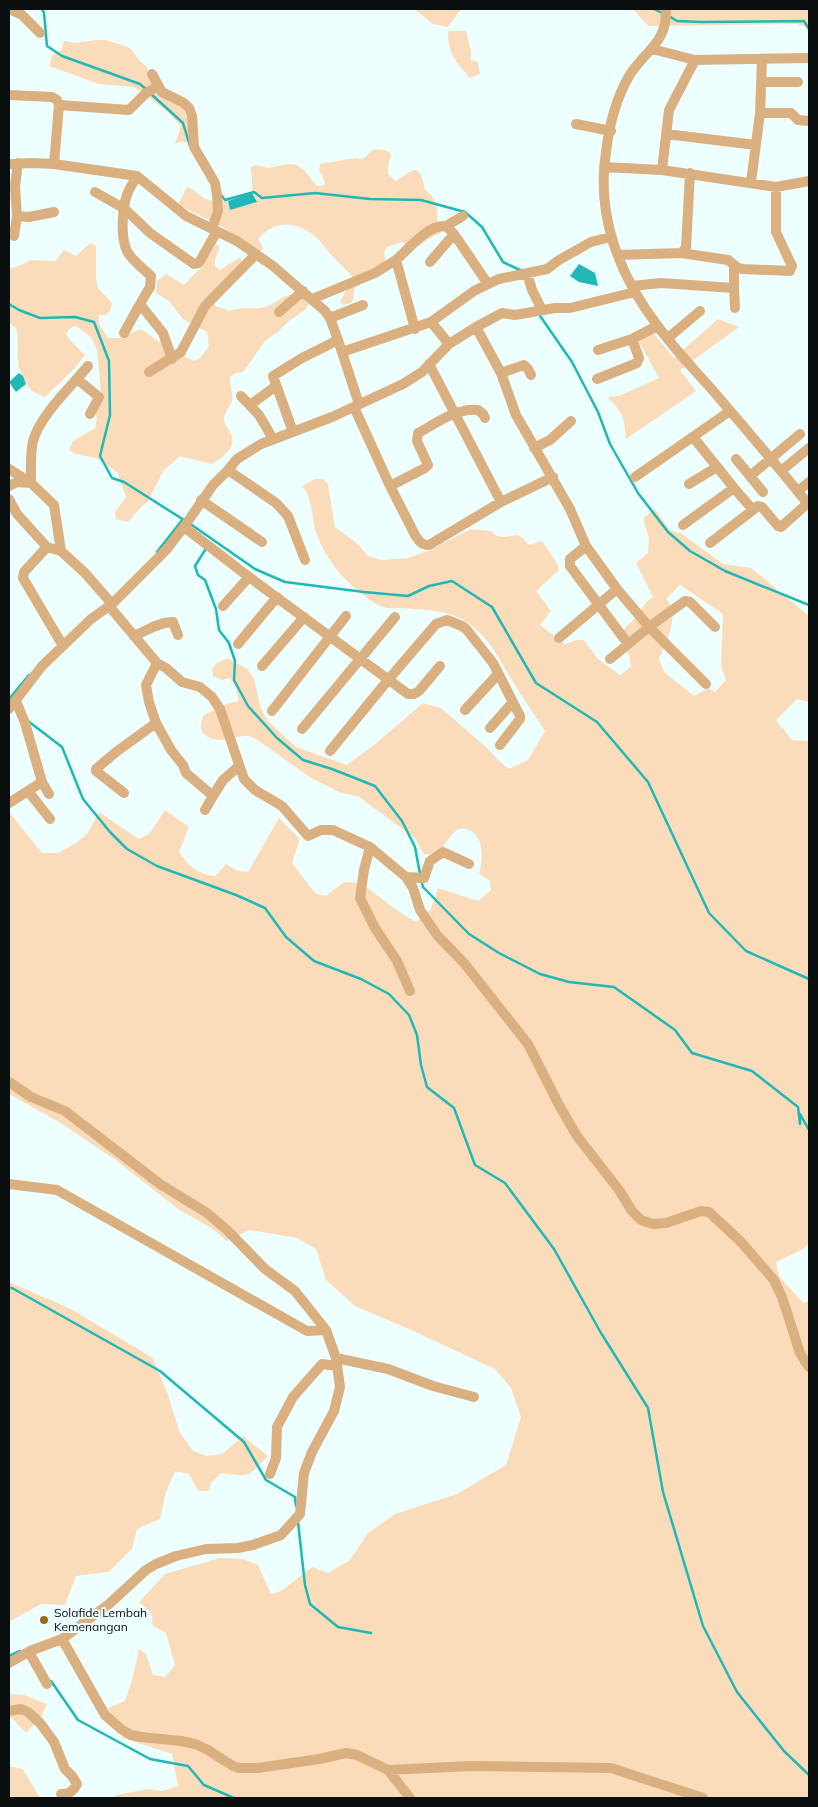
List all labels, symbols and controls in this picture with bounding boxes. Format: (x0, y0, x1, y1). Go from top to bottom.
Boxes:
place label: Solafide Lembah Kemenangan (54, 1605, 147, 1634)
marker: Solafide Lembah Kemenangan (38, 1614, 50, 1626)

